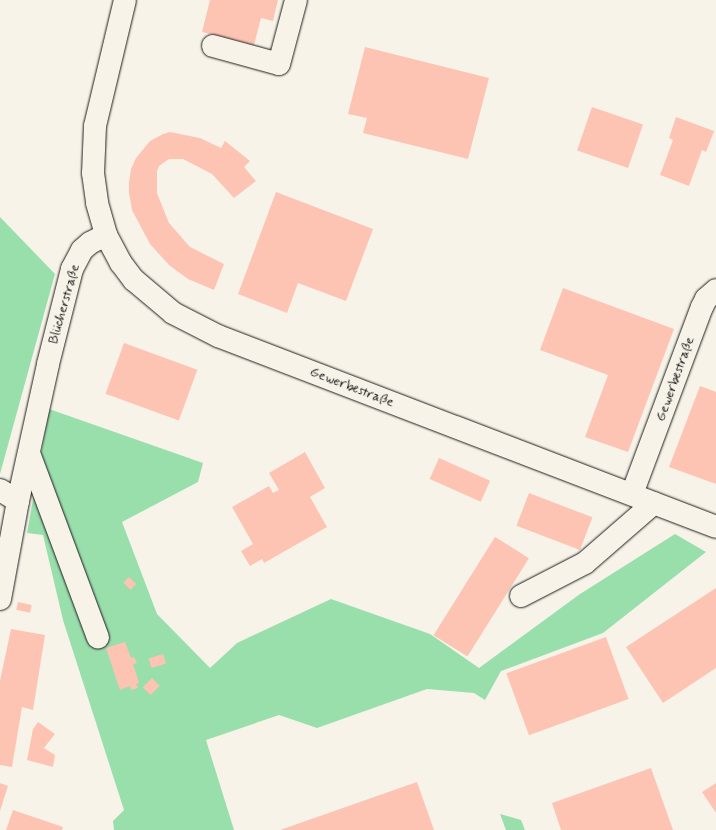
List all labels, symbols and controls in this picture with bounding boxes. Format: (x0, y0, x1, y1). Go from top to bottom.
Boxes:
street label: Blücherstraße (45, 262, 83, 346)
street label: Gewerbestraße (652, 334, 698, 424)
street label: Gewerbestraße (307, 363, 397, 411)

